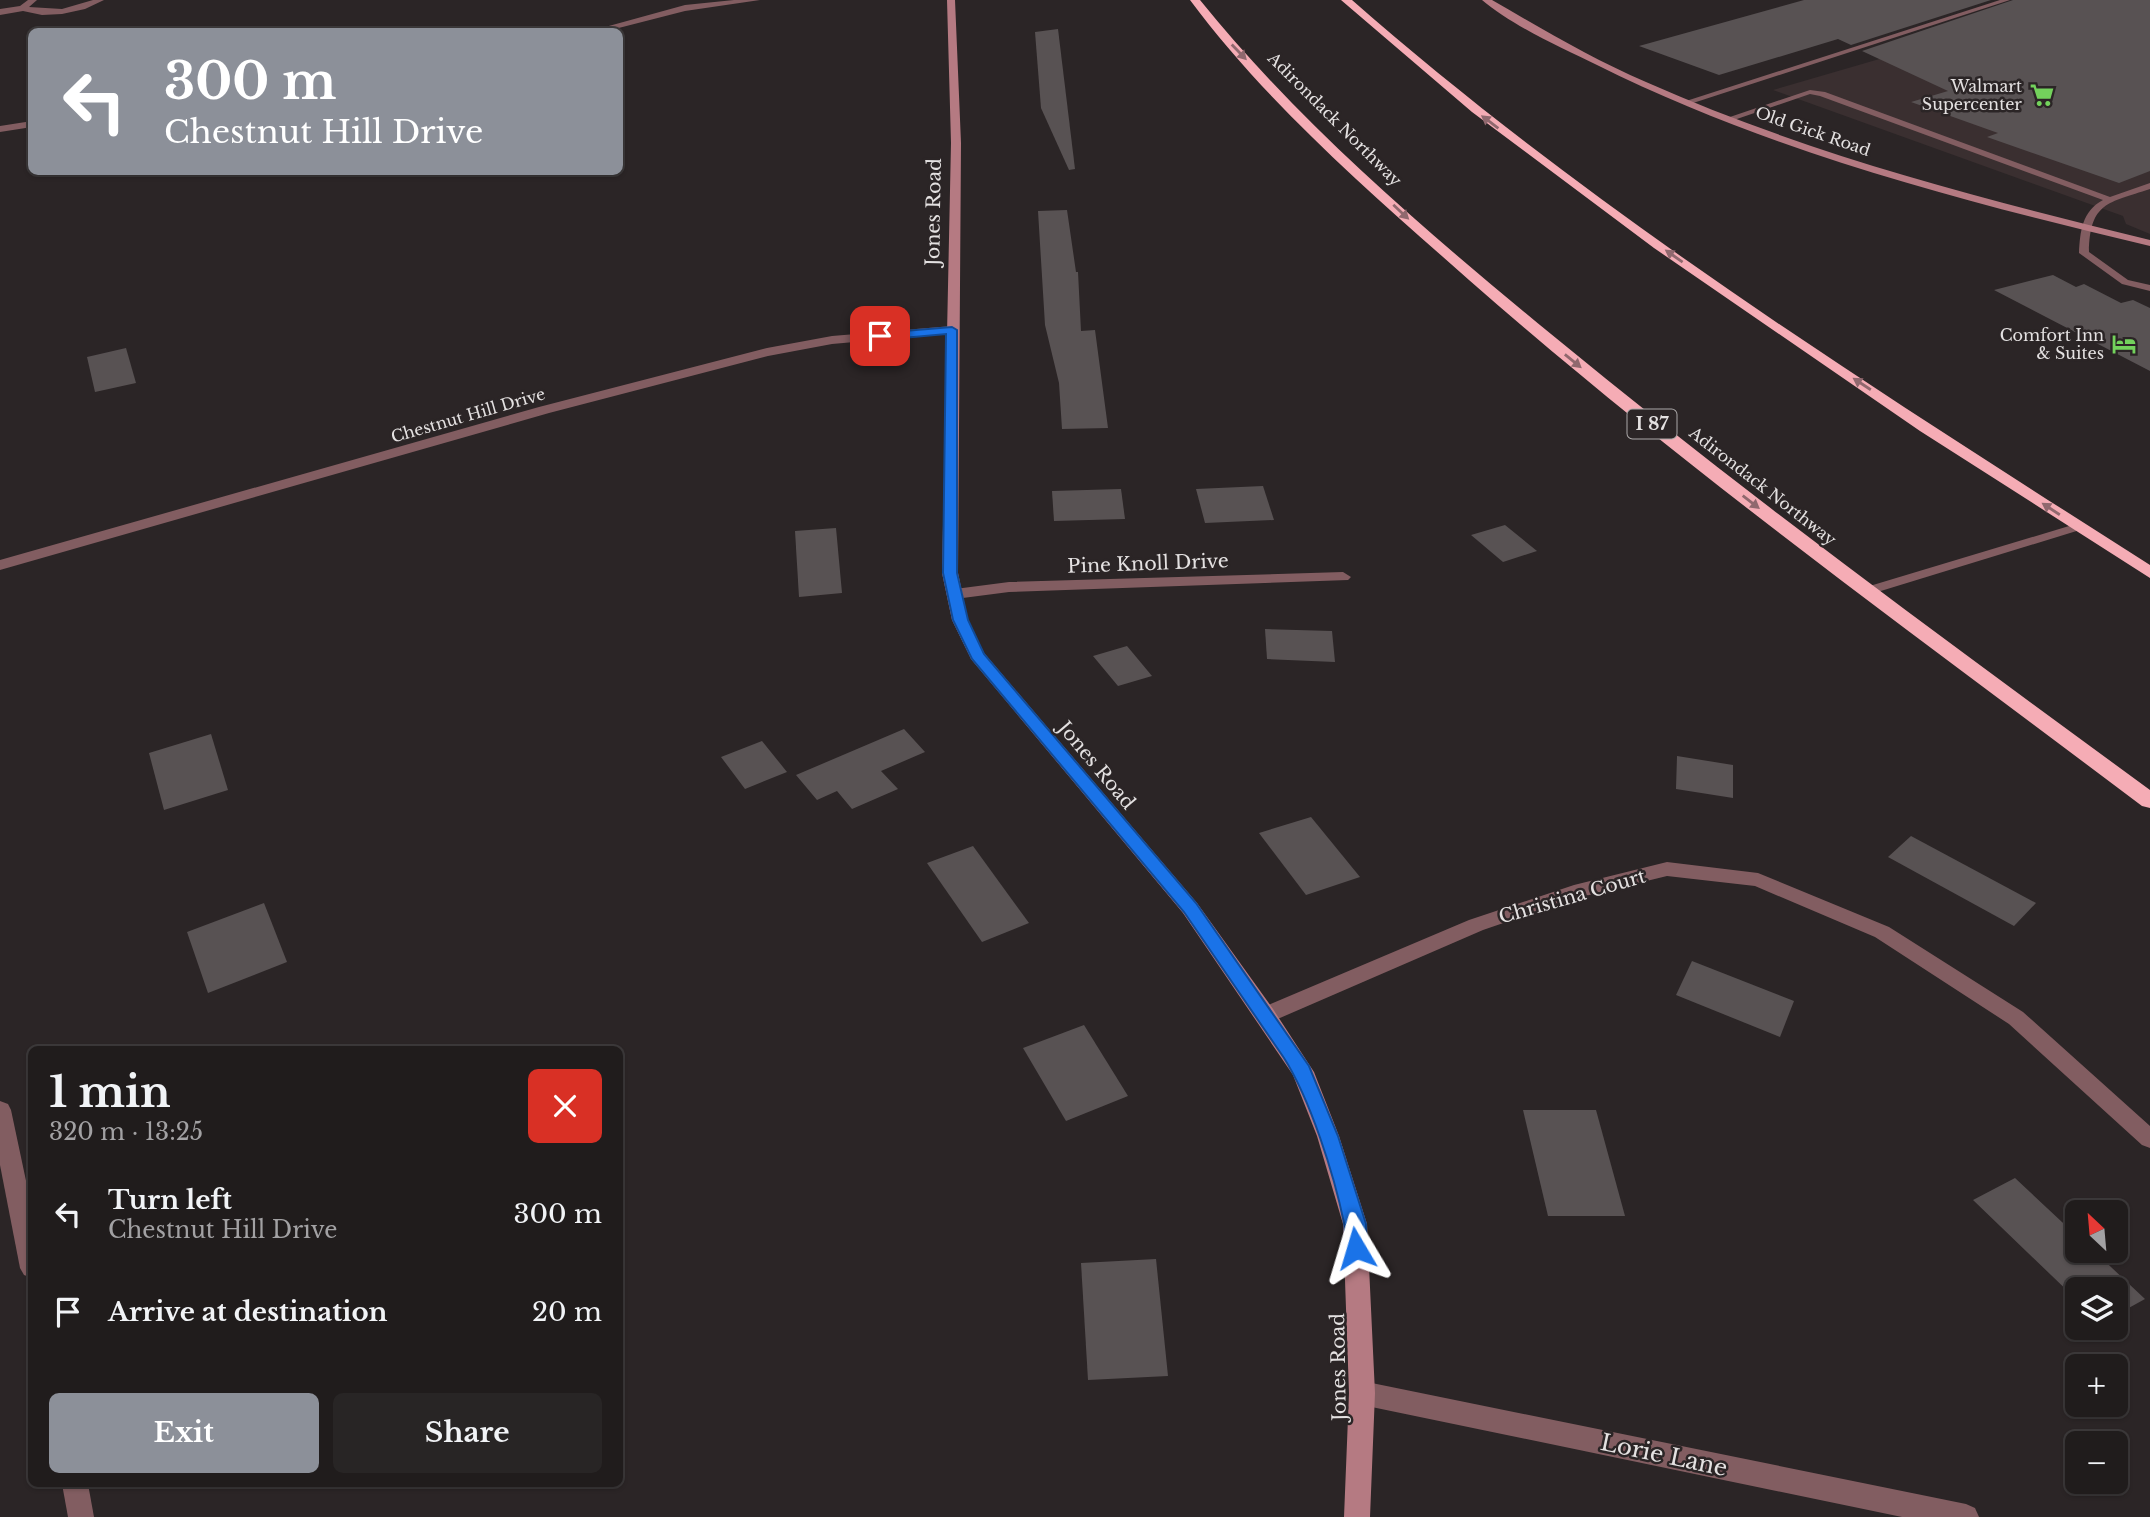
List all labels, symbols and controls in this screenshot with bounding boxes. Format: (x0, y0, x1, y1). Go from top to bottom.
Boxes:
one-way arrow (1231, 43, 1247, 60)
street label: Adirondack Northway (1263, 47, 1407, 191)
text: 300 m (164, 51, 336, 112)
icon: left (49, 56, 140, 147)
place label: Walmart Supercenter (1922, 76, 2022, 114)
supermarket icon: Walmart Supercenter (2028, 81, 2056, 109)
street label: Old Gick Road (1753, 102, 1873, 160)
text: Chestnut Hill Drive (164, 112, 483, 152)
one-way arrow (1481, 115, 1499, 130)
street label: Jones Road (921, 158, 946, 269)
one-way arrow (1392, 203, 1409, 219)
one-way arrow (1665, 249, 1683, 263)
pin (850, 306, 910, 366)
icon: arrive (861, 317, 899, 355)
place label: Comfort Inn & Suites (2000, 325, 2104, 363)
hotel icon: Comfort Inn & Suites (2110, 330, 2138, 358)
one-way arrow (1563, 353, 1581, 368)
one-way arrow (1852, 378, 1871, 391)
street label: Chestnut Hill Drive (388, 383, 548, 447)
road number: I 87 (1628, 410, 1676, 438)
street label: Adirondack Northway (1685, 422, 1841, 550)
one-way arrow (1741, 495, 1759, 510)
one-way arrow (2042, 503, 2061, 516)
street label: Pine Knoll Drive (1067, 549, 1229, 578)
street label: Jones Road (1051, 714, 1140, 814)
street label: Christina Court (1496, 864, 1649, 928)
text: 1 min (49, 1066, 171, 1118)
button: close (528, 1069, 602, 1143)
text: 320 m · 13:25 (49, 1118, 203, 1146)
text: Turn left (108, 1184, 232, 1216)
icon: left (49, 1195, 87, 1233)
text: 300 m (513, 1198, 602, 1230)
north arrow (2065, 1200, 2128, 1264)
map controls (2065, 1200, 2128, 1494)
position arrow (1319, 1211, 1393, 1285)
text: Chestnut Hill Drive (108, 1216, 338, 1244)
button: layers (2065, 1277, 2128, 1340)
icon: arrive (49, 1293, 87, 1331)
text: Arrive at destination (108, 1296, 388, 1328)
text: 20 m (532, 1296, 602, 1328)
street label: Jones Road (1326, 1313, 1351, 1424)
button: + (2065, 1354, 2128, 1417)
button: Exit (49, 1393, 319, 1473)
button: Share (333, 1393, 602, 1473)
street label: Lorie Lane (1598, 1428, 1730, 1482)
button: − (2065, 1431, 2128, 1494)

